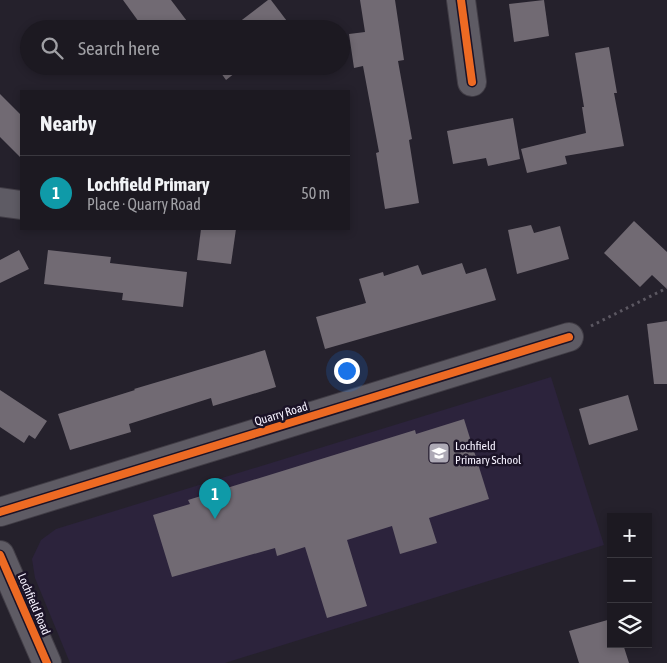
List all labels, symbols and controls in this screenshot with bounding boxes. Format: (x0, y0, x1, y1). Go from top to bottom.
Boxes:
search box (20, 20, 350, 75)
icon: search (38, 34, 66, 62)
text: Search here (78, 37, 160, 59)
text: Nearby (40, 111, 96, 135)
text: Lochfield Primary (87, 173, 209, 195)
text: 1 (52, 184, 60, 202)
text: 50 m (301, 184, 330, 202)
text: Place · Quarry Road (87, 195, 201, 213)
your location (334, 358, 360, 384)
street label: Quarry Road (253, 399, 309, 429)
place label: Lochfield Primary School (455, 439, 522, 467)
school or university icon: Lochfield Primary School (427, 441, 451, 465)
pin: 1 (199, 478, 231, 519)
map controls (607, 513, 652, 648)
button: + (607, 513, 652, 558)
button: − (607, 558, 652, 603)
street label: Lochfield Road (15, 571, 53, 637)
button: layers (607, 603, 652, 648)

